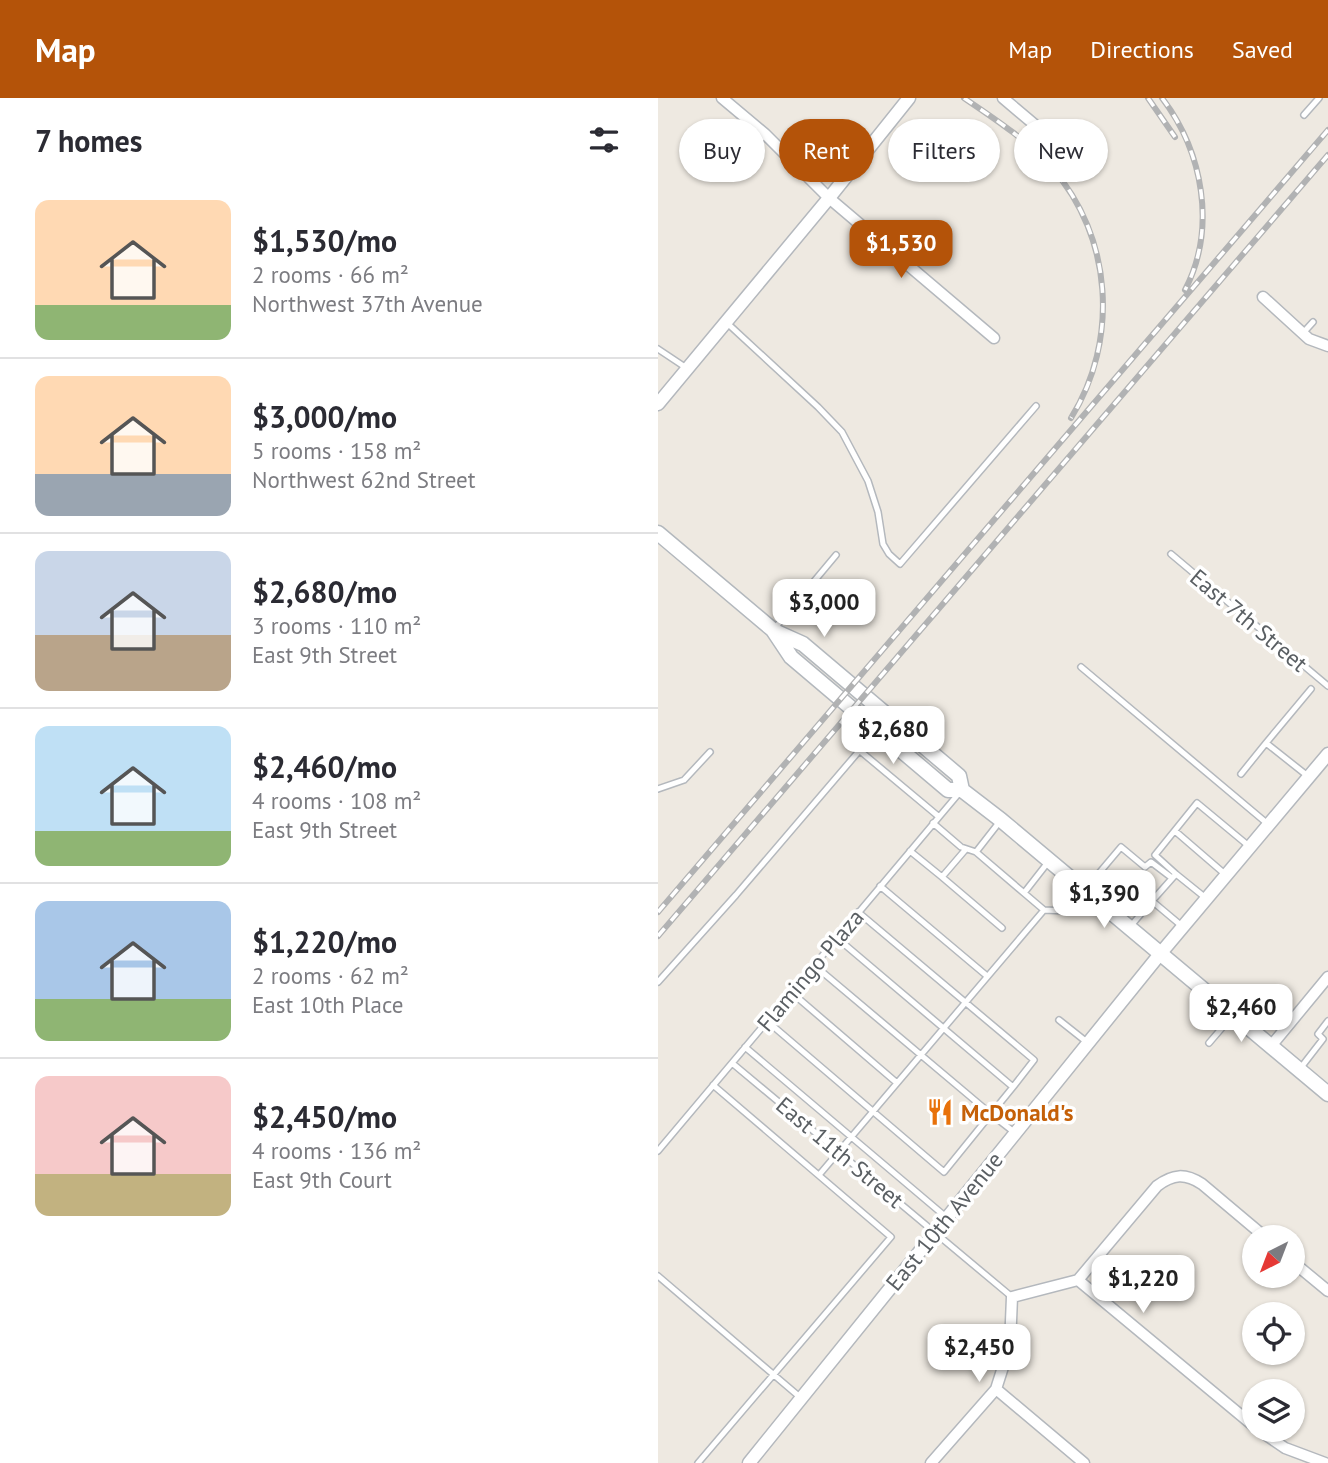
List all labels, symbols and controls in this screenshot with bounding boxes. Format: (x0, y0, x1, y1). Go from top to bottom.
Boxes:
text: Map (35, 28, 96, 71)
text: Map (1008, 34, 1052, 65)
text: Directions (1090, 34, 1194, 65)
text: Saved (1232, 34, 1293, 65)
chip: Buy (679, 119, 765, 182)
chip: Rent (779, 119, 874, 182)
chip: Filters (888, 119, 1000, 182)
chip: New (1014, 119, 1108, 182)
text: 7 homes (35, 121, 143, 160)
icon: filters (585, 121, 623, 159)
pin: $1,530 (844, 220, 958, 280)
text: $1,530/mo (252, 221, 397, 260)
icon: home (91, 228, 175, 312)
text: $1,530 (865, 228, 937, 257)
text: 2 rooms · 66 m² (252, 260, 409, 289)
text: Northwest 37th Avenue (252, 289, 483, 318)
text: $3,000/mo (252, 397, 397, 436)
icon: home (91, 404, 175, 488)
text: 5 rooms · 158 m² (252, 436, 421, 465)
text: Northwest 62nd Street (252, 465, 476, 494)
street label: East 7th Street (1184, 562, 1314, 678)
text: $2,680/mo (252, 572, 397, 611)
icon: home (91, 579, 175, 663)
pin: $3,000 (767, 580, 881, 639)
text: $3,000 (788, 587, 860, 616)
text: 3 rooms · 110 m² (252, 611, 421, 640)
text: East 9th Street (252, 640, 397, 669)
pin: $2,680 (836, 706, 950, 766)
text: $2,680 (857, 714, 929, 743)
text: $2,460/mo (252, 747, 397, 786)
icon: home (91, 754, 175, 838)
text: 4 rooms · 108 m² (252, 786, 421, 815)
text: East 9th Street (252, 815, 397, 844)
pin: $1,390 (1047, 870, 1161, 930)
text: $1,390 (1068, 878, 1140, 907)
street label: Flamingo Plaza (750, 903, 870, 1037)
text: $1,220/mo (252, 922, 397, 961)
icon: home (91, 929, 175, 1013)
text: 2 rooms · 62 m² (252, 961, 409, 990)
pin: $2,460 (1184, 984, 1298, 1044)
text: East 10th Place (252, 990, 403, 1019)
text: $2,460 (1205, 992, 1277, 1021)
street label: East 11th Street (770, 1090, 910, 1214)
text: $2,450/mo (252, 1097, 397, 1136)
restaurant icon: McDonald's (925, 1097, 955, 1127)
place label: McDonald's (961, 1098, 1074, 1127)
icon: home (91, 1104, 175, 1188)
text: 4 rooms · 136 m² (252, 1136, 421, 1165)
street label: East 10th Avenue (879, 1146, 1009, 1296)
text: East 9th Court (252, 1165, 392, 1194)
north arrow (1242, 1225, 1306, 1288)
map controls (1242, 1225, 1305, 1442)
pin: $1,220 (1086, 1256, 1200, 1315)
text: $1,220 (1107, 1263, 1179, 1292)
button: locate (1242, 1302, 1305, 1365)
pin: $2,450 (922, 1324, 1036, 1384)
text: $2,450 (943, 1332, 1015, 1361)
button: layers (1242, 1379, 1305, 1442)

